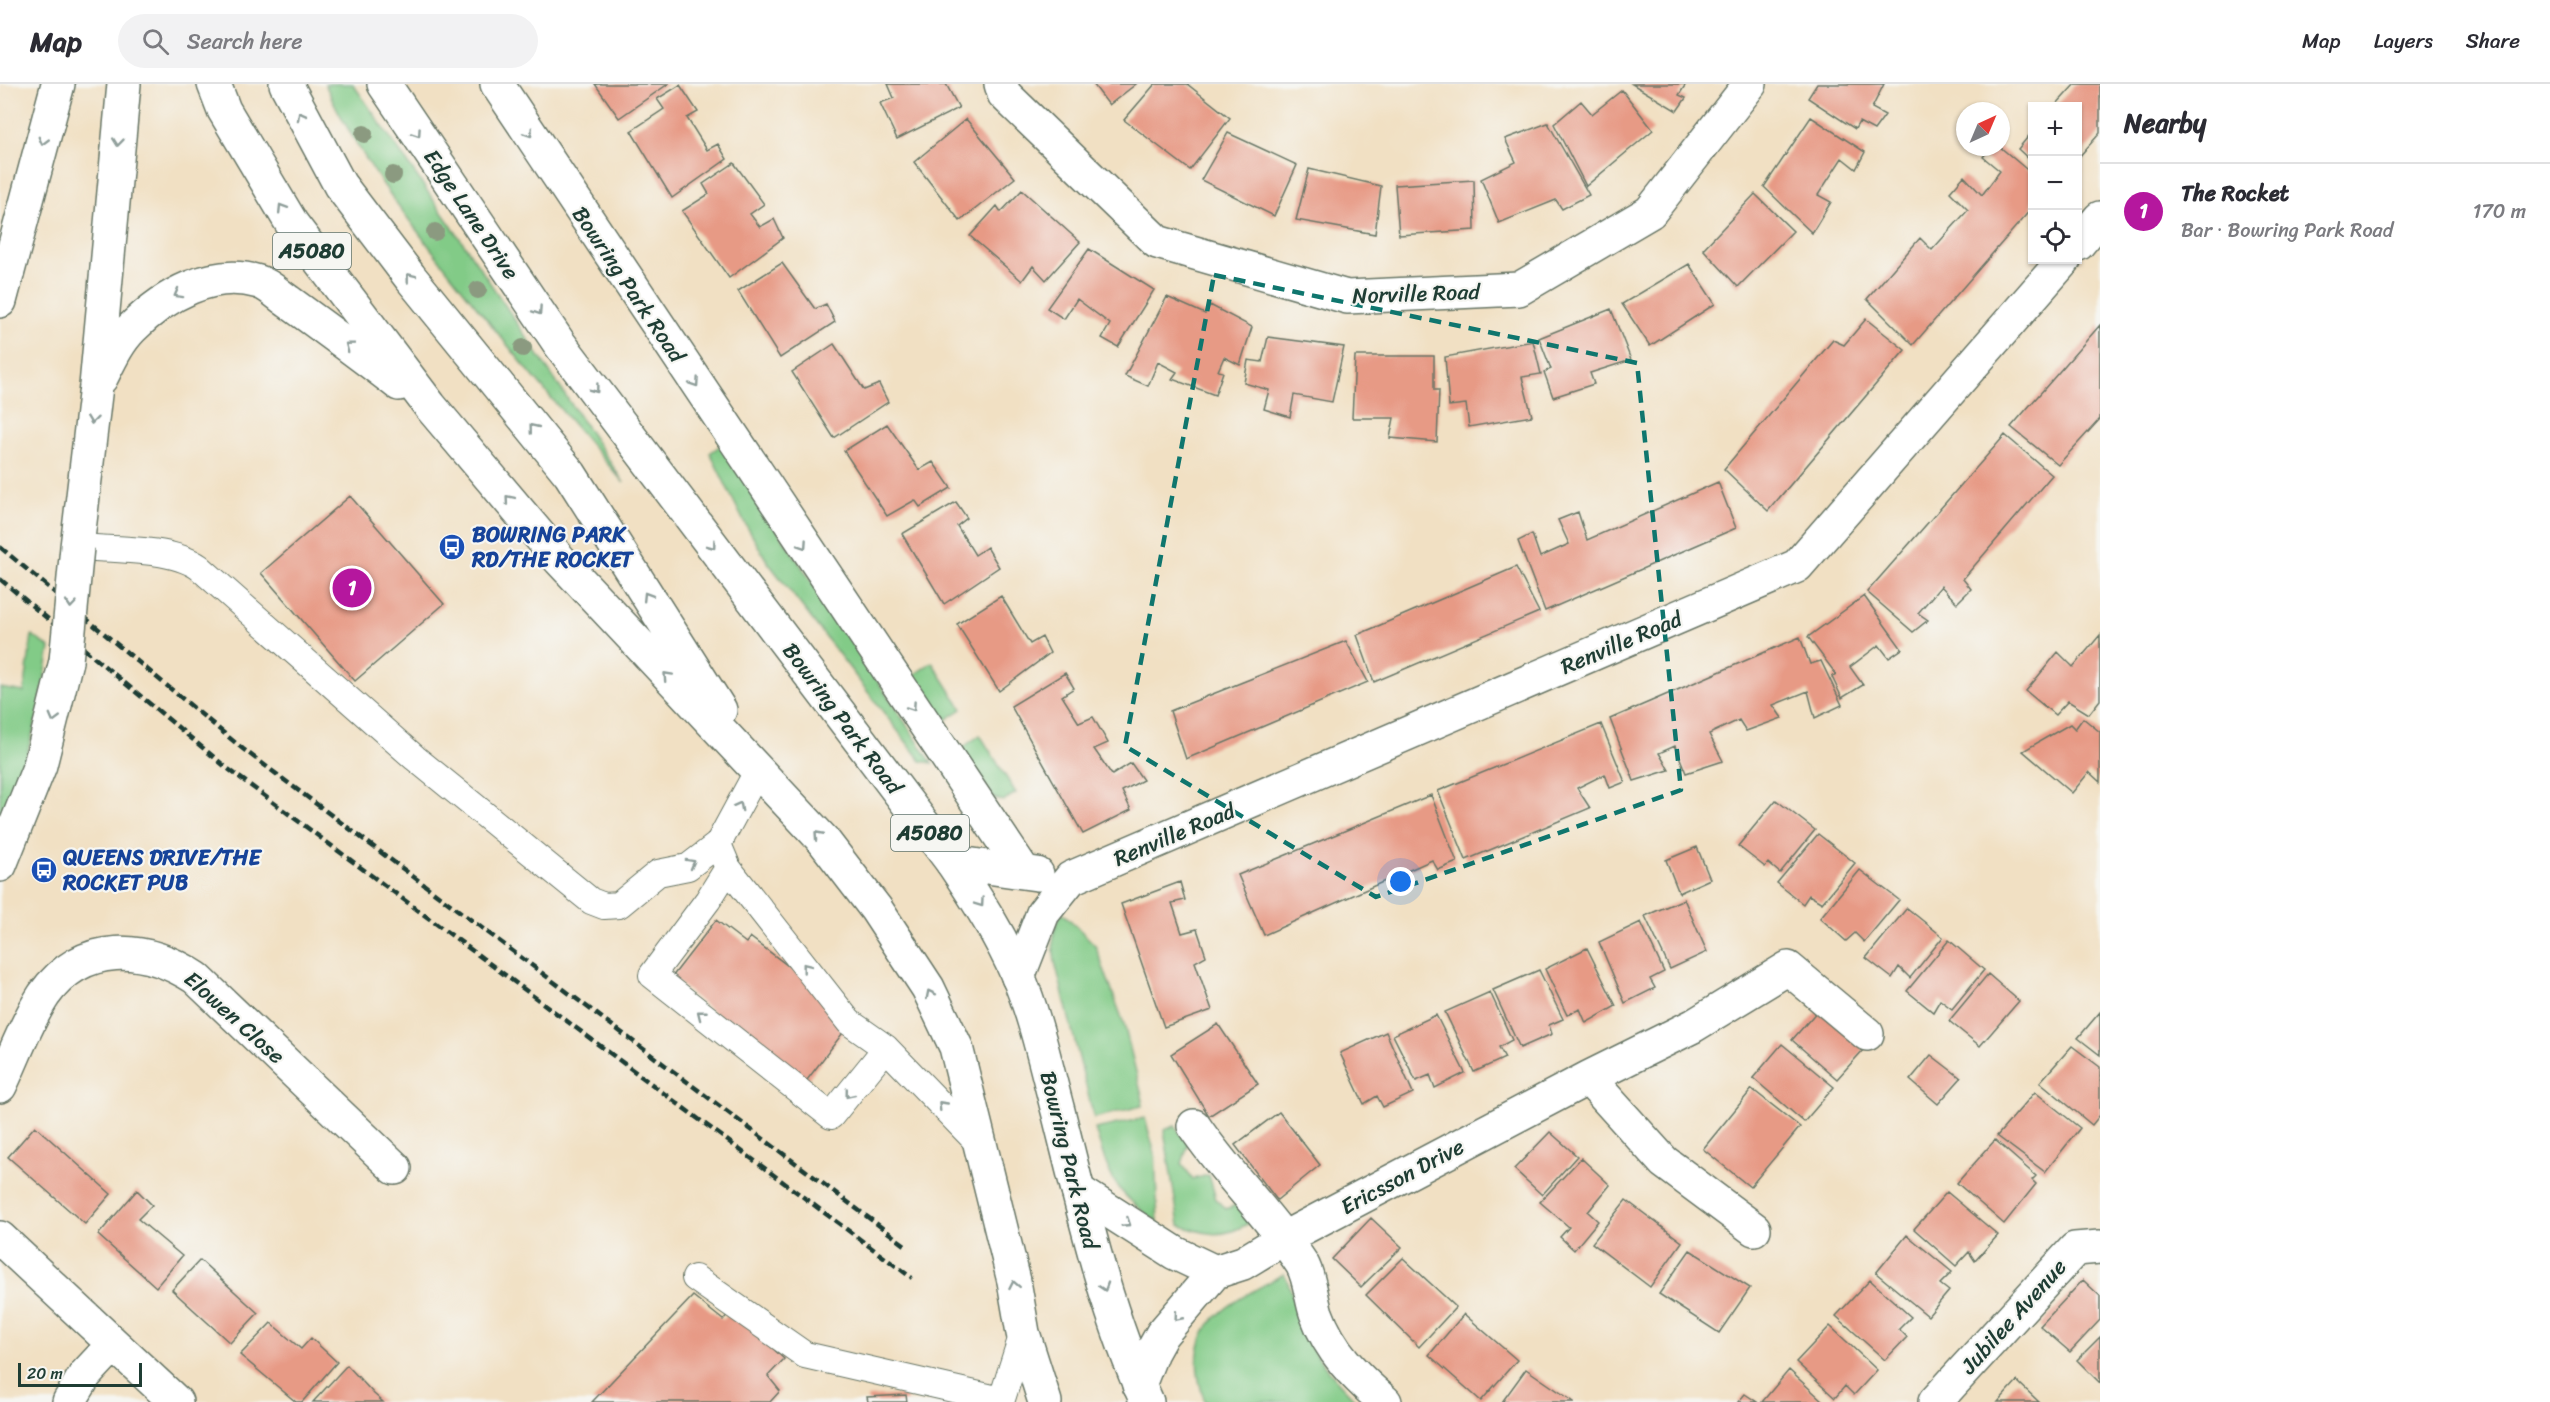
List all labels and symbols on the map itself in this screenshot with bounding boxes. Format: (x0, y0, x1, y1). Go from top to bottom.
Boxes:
north arrow (1956, 102, 2010, 156)
one-way arrow (297, 111, 309, 122)
one-way arrow (409, 126, 420, 137)
one-way arrow (522, 126, 533, 137)
one-way arrow (38, 135, 50, 145)
one-way arrow (112, 138, 125, 147)
street label: Edge Lane Drive (413, 141, 530, 288)
street label: Bowring Park Road (561, 198, 696, 372)
one-way arrow (277, 204, 289, 214)
road number: A5080 (273, 233, 351, 269)
one-way arrow (407, 272, 418, 283)
street label: Norville Road (1351, 272, 1482, 315)
one-way arrow (174, 287, 184, 298)
one-way arrow (531, 305, 542, 316)
one-way arrow (345, 342, 356, 353)
one-way arrow (688, 376, 699, 387)
one-way arrow (587, 383, 598, 394)
one-way arrow (87, 415, 99, 425)
one-way arrow (529, 424, 540, 435)
one-way arrow (505, 495, 516, 506)
place label: BOWRING PARK RD/THE ROCKET (471, 515, 635, 579)
bus stop icon: BOWRING PARK RD/THE ROCKET (437, 532, 467, 562)
one-way arrow (705, 538, 716, 549)
one-way arrow (796, 539, 808, 549)
pin: 1 (332, 566, 372, 610)
one-way arrow (644, 592, 655, 603)
one-way arrow (65, 599, 78, 609)
street label: Renville Road (1554, 599, 1689, 686)
street label: Bowring Park Road (772, 634, 914, 804)
one-way arrow (663, 672, 674, 682)
one-way arrow (905, 700, 916, 711)
one-way arrow (48, 713, 61, 723)
street label: Renville Road (1107, 791, 1242, 878)
one-way arrow (732, 801, 743, 812)
road number: A5080 (891, 815, 969, 851)
one-way arrow (814, 831, 825, 842)
place label: QUEENS DRIVE/THE ROCKET PUB (62, 838, 262, 902)
bus stop icon: QUEENS DRIVE/THE ROCKET PUB (29, 855, 59, 885)
one-way arrow (685, 859, 695, 870)
your location (1386, 867, 1415, 896)
one-way arrow (973, 896, 984, 907)
street label: Elowen Close (175, 961, 295, 1074)
one-way arrow (802, 962, 813, 973)
one-way arrow (926, 990, 938, 1001)
one-way arrow (697, 1010, 708, 1021)
street label: Bowring Park Road (1029, 1067, 1111, 1255)
one-way arrow (846, 1087, 857, 1098)
one-way arrow (938, 1101, 949, 1112)
street label: Ericsson Drive (1333, 1127, 1471, 1226)
one-way arrow (1121, 1215, 1131, 1227)
street label: Jubilee Avenue (1950, 1249, 2076, 1384)
one-way arrow (1008, 1280, 1021, 1290)
one-way arrow (1097, 1281, 1109, 1292)
one-way arrow (1174, 1310, 1185, 1320)
scale bar (18, 1360, 142, 1388)

